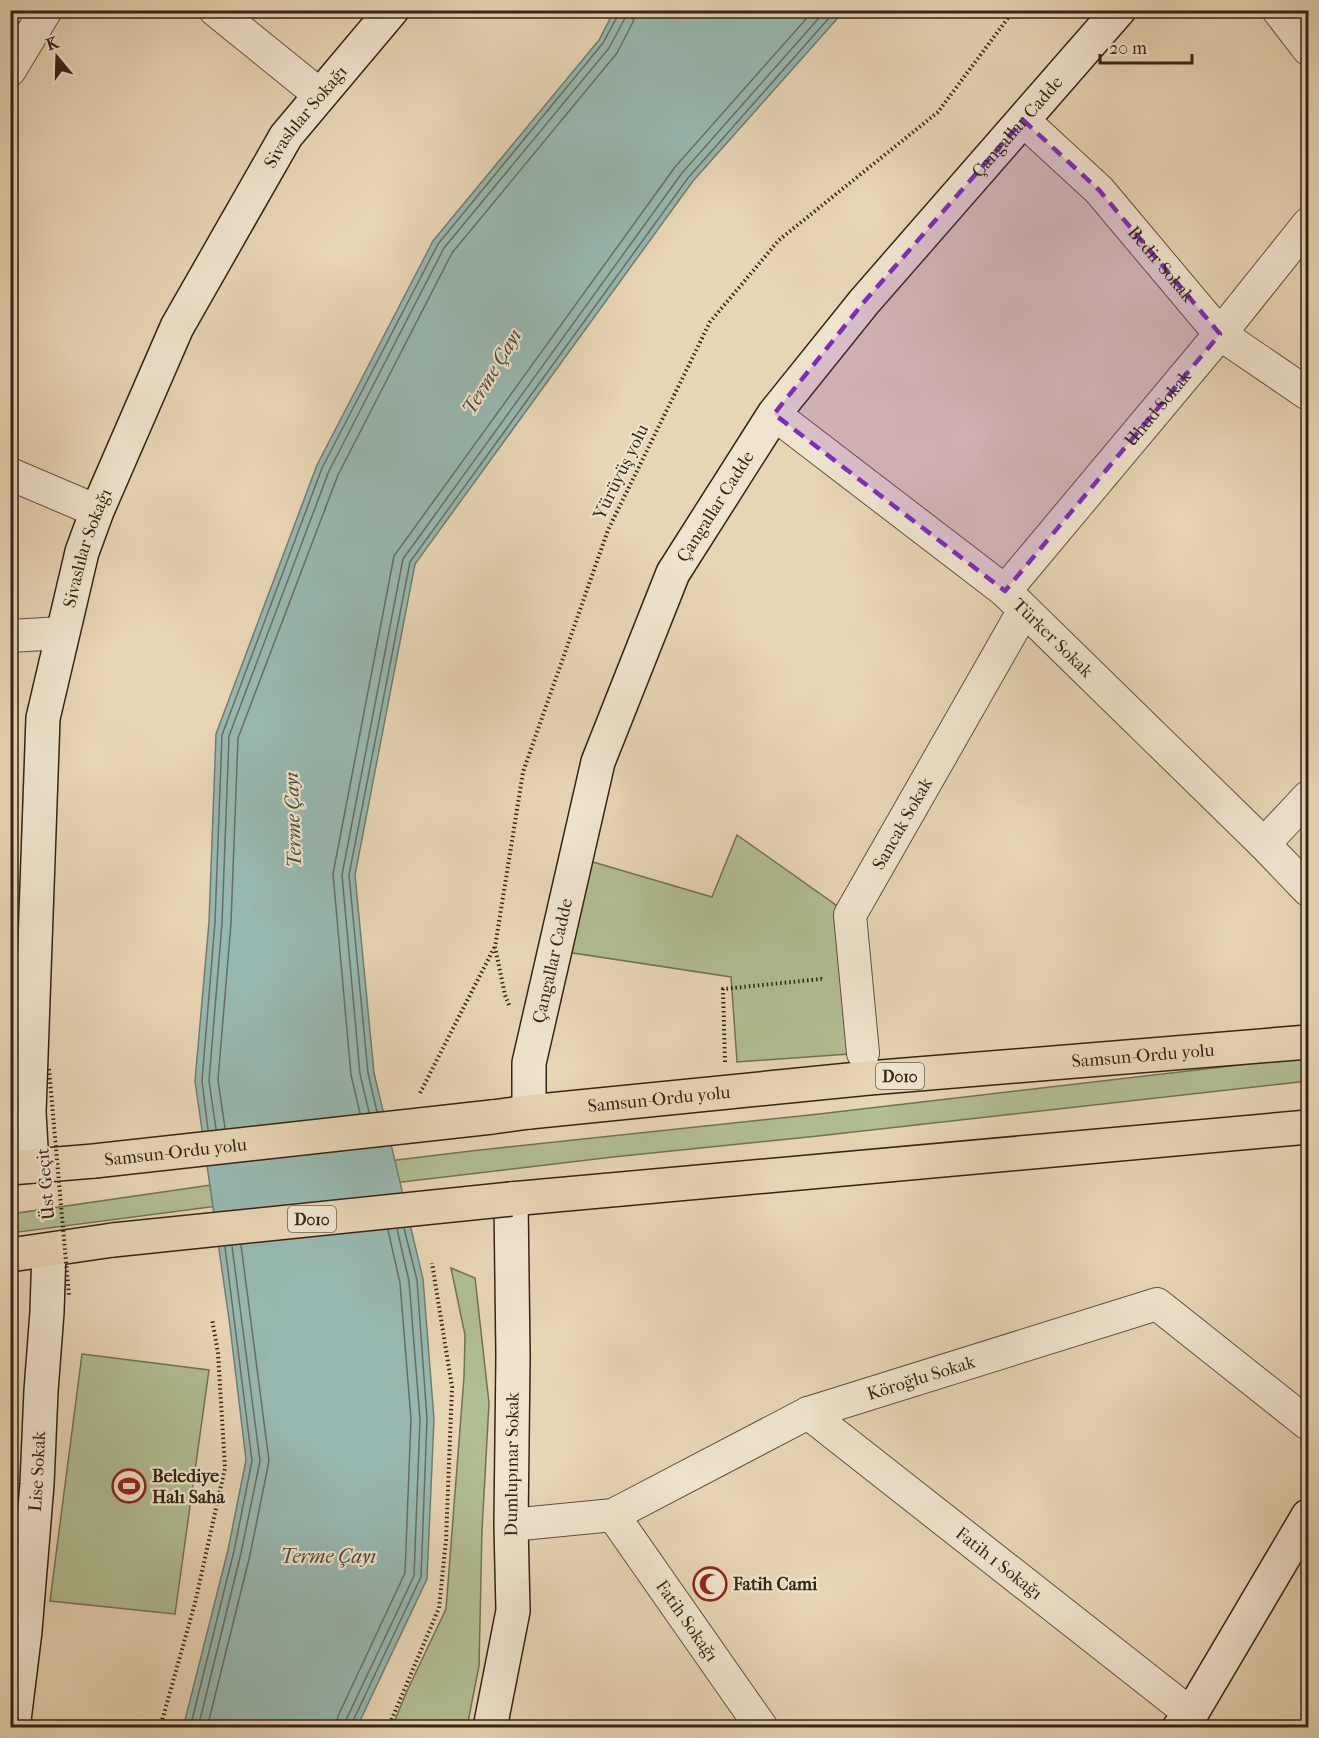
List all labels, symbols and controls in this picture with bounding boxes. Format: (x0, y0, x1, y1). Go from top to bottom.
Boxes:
north arrow (27, 27, 87, 87)
scale bar (1100, 27, 1192, 65)
text: K (44, 32, 62, 54)
text: 20 m (1109, 38, 1147, 59)
street label: Sivaslılar Sokağı (260, 61, 352, 172)
street label: Çangallar Cadde (967, 72, 1067, 182)
street label: Bedir Sokak (1123, 222, 1199, 307)
water label: Terme Çayı (457, 325, 527, 419)
street label: Uhud Sokak (1120, 366, 1196, 451)
street label: Yürüyüş yolu (588, 421, 653, 524)
street label: Çangallar Cadde (672, 447, 758, 566)
street label: Sivaslılar Sokağı (59, 485, 116, 610)
street label: Türker Sokak (1008, 594, 1098, 682)
water label: Terme Çayı (280, 771, 306, 868)
street label: Sancak Sokak (868, 773, 937, 873)
street label: Çangallar Cadde (528, 896, 577, 1025)
street label: Samsun-Ordu yolu (1071, 1039, 1215, 1072)
road number: D010 (876, 1063, 924, 1089)
street label: Samsun-Ordu yolu (587, 1081, 731, 1117)
street label: Samsun-Ordu yolu (103, 1134, 248, 1170)
street label: Üst Geçit (31, 1147, 60, 1221)
road number: D010 (288, 1206, 336, 1232)
street label: Köroğlu Sokak (864, 1351, 978, 1404)
street label: Dumlupınar Sokak (500, 1391, 523, 1537)
street label: Lise Sokak (24, 1430, 50, 1512)
place label: Belediye Halı Saha (152, 1466, 225, 1508)
sports icon: Belediye Halı Saha (111, 1468, 147, 1504)
street label: Fatih 1 Sokağı (951, 1523, 1047, 1604)
water label: Terme Çayı (280, 1545, 376, 1568)
mosque icon: Fatih Cami (692, 1566, 728, 1602)
place label: Fatih Cami (732, 1574, 818, 1595)
street label: Fatih Sokağı (651, 1576, 723, 1666)

